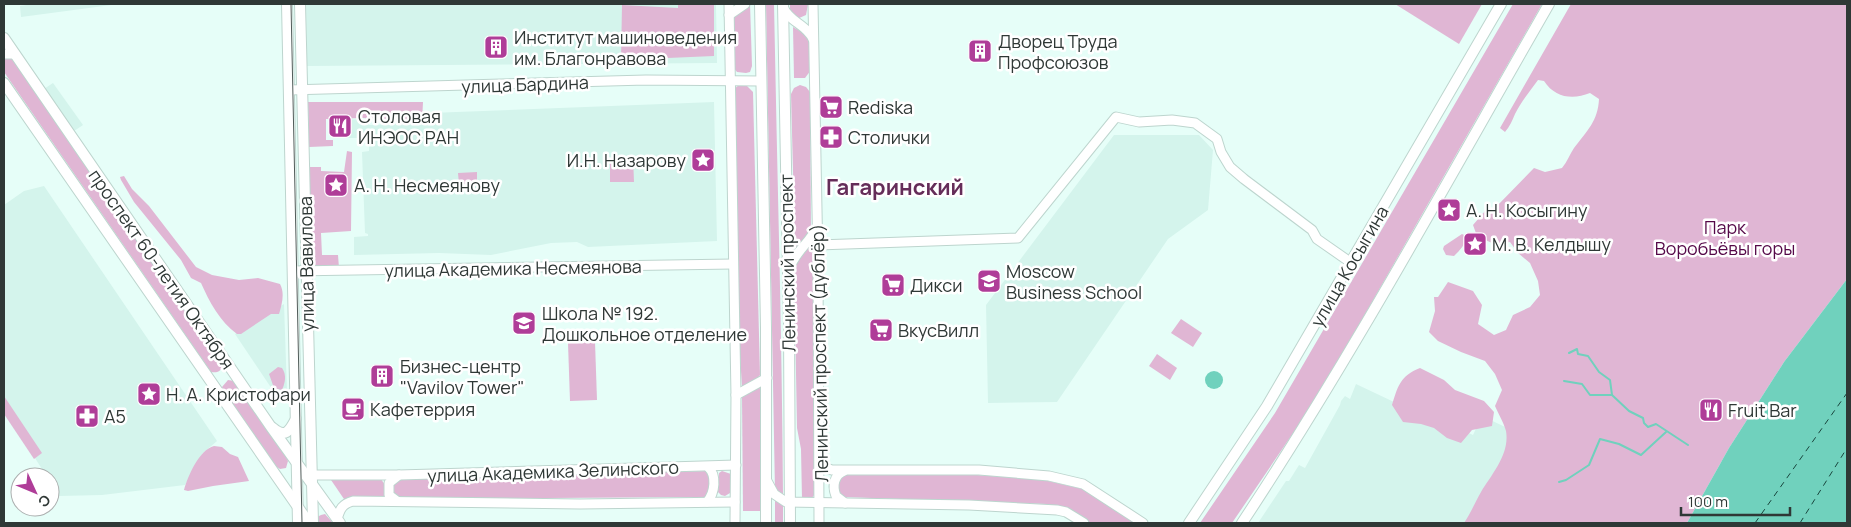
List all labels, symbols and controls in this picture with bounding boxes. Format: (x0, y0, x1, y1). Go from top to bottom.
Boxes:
place label: Институт машиноведения им. Благонравова (514, 25, 737, 70)
place label: Дворец Труда Профсоюзов (998, 29, 1118, 74)
building icon: Институт машиноведения им. Благонравова (483, 34, 509, 60)
building icon: Дворец Труда Профсоюзов (967, 38, 993, 64)
street label: улица Бардина (461, 70, 589, 98)
supermarket icon: Rediska (818, 94, 844, 120)
place label: Rediska (848, 95, 913, 119)
place label: Столовая ИНЭОС РАН (358, 104, 459, 149)
restaurant icon: Столовая ИНЭОС РАН (327, 113, 353, 139)
pharmacy icon: Столички (818, 124, 844, 150)
place label: Столички (848, 125, 930, 149)
place icon: И.Н. Назарову (690, 147, 716, 173)
place label: И.Н. Назарову (567, 148, 686, 172)
street label: проспект 60-летия Октября (84, 164, 240, 374)
place icon: А. Н. Несмеянову (323, 172, 349, 198)
district label: Гагаринский (826, 172, 964, 202)
place label: А. Н. Несмеянову (354, 173, 501, 197)
street label: Ленинский проспект (773, 174, 801, 352)
street label: улица Вавилова (293, 196, 319, 332)
place icon: А. Н. Косыгину (1436, 197, 1462, 223)
place label: А. Н. Косыгину (1466, 198, 1588, 222)
street label: улица Косыгина (1305, 201, 1393, 331)
park label: Парк Воробьёвы горы (1655, 215, 1795, 260)
street label: Ленинский проспект (дублёр) (805, 224, 833, 482)
place icon: М. В. Келдышу (1462, 231, 1488, 257)
place label: М. В. Келдышу (1492, 232, 1611, 256)
street label: улица Академика Несмеянова (384, 254, 642, 282)
place label: Moscow Business School (1006, 259, 1142, 304)
school or university icon: Moscow Business School (976, 268, 1002, 294)
supermarket icon: Дикси (880, 272, 906, 298)
place label: Дикси (910, 273, 962, 297)
place label: Школа № 192. Дошкольное отделение (542, 301, 747, 346)
school or university icon: Школа № 192. Дошкольное отделение (511, 310, 537, 336)
supermarket icon: ВкусВилл (868, 317, 894, 343)
place label: ВкусВилл (898, 318, 979, 342)
place label: Бизнес-центр "Vavilov Tower" (400, 354, 524, 399)
building icon: Бизнес-центр "Vavilov Tower" (369, 363, 395, 389)
place icon: Н. А. Кристофари (136, 381, 162, 407)
place label: Н. А. Кристофари (166, 382, 311, 406)
cafe icon: Кафетеррия (340, 396, 366, 422)
place label: Кафетеррия (370, 397, 475, 421)
restaurant icon: Fruit Bar (1698, 397, 1724, 423)
place label: Fruit Bar (1728, 398, 1797, 422)
pharmacy icon: А5 (74, 403, 100, 429)
place label: А5 (104, 404, 126, 428)
street label: улица Академика Зелинского (427, 455, 679, 487)
north arrow (10, 467, 60, 517)
scale bar (1681, 484, 1790, 516)
text: С (34, 491, 55, 512)
text: 100 m (1688, 491, 1728, 512)

